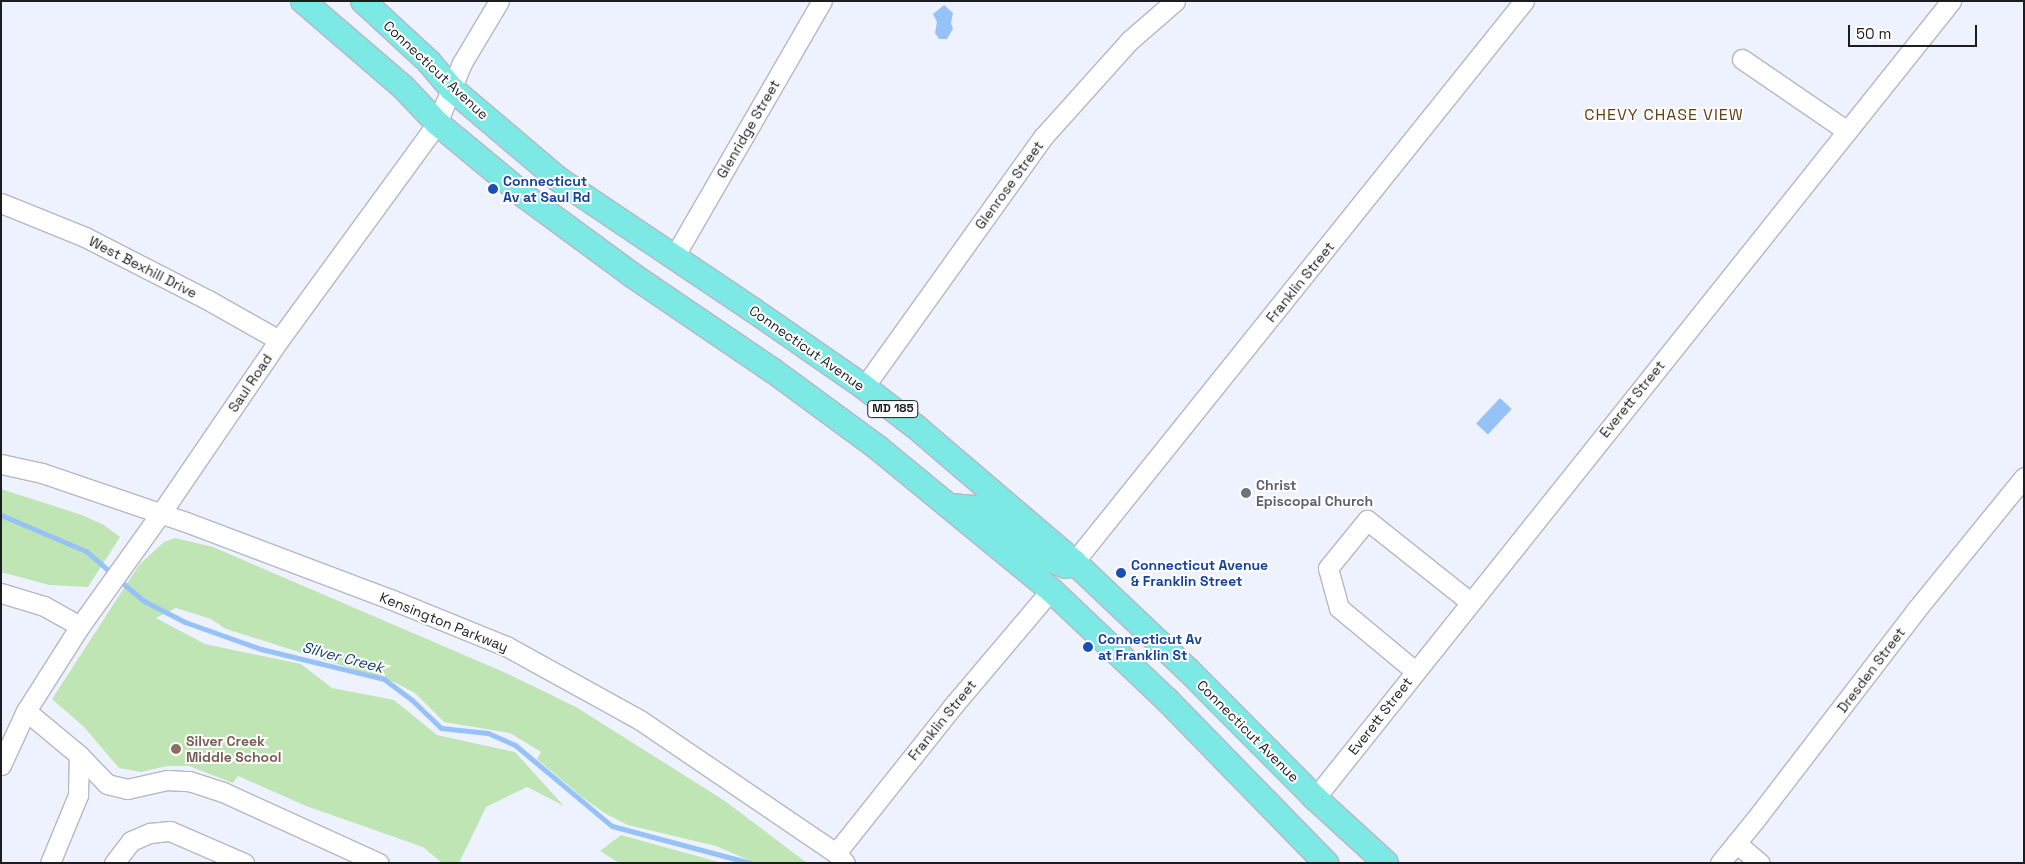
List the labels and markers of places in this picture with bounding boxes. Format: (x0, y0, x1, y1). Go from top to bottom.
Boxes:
place label: Connecticut Av at Saul Rd (503, 173, 591, 206)
marker: Connecticut Av at Saul Rd (487, 183, 499, 195)
place label: Christ Episcopal Church (1256, 477, 1373, 510)
marker: Christ Episcopal Church (1240, 487, 1252, 499)
place label: Connecticut Avenue & Franklin Street (1131, 557, 1268, 590)
marker: Connecticut Avenue & Franklin Street (1115, 567, 1127, 579)
place label: Connecticut Av at Franklin St (1098, 631, 1202, 664)
marker: Connecticut Av at Franklin St (1082, 641, 1094, 653)
place label: Silver Creek Middle School (186, 733, 281, 766)
marker: Silver Creek Middle School (170, 743, 182, 755)

